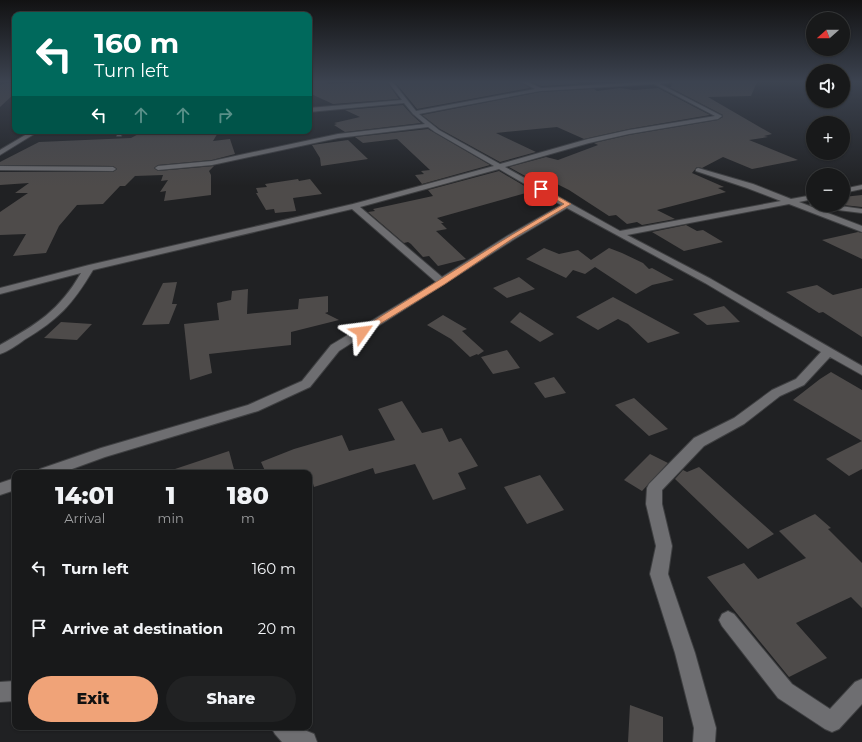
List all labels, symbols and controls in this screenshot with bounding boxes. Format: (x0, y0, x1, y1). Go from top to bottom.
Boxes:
north arrow (806, 12, 850, 56)
map controls (806, 12, 850, 212)
text: 160 m (94, 26, 179, 60)
icon: left (28, 28, 80, 80)
text: Turn left (94, 60, 169, 82)
button: sound (806, 64, 850, 108)
icon: left (88, 104, 110, 126)
icon: ahead (130, 104, 152, 126)
icon: ahead (172, 104, 194, 126)
icon: right (214, 104, 236, 126)
button: + (806, 116, 850, 160)
button: − (806, 168, 850, 212)
pin (524, 172, 558, 206)
icon: arrive (530, 178, 552, 200)
position arrow (341, 311, 383, 353)
text: 14:01 (55, 481, 115, 510)
text: 1 (166, 481, 176, 510)
text: 180 (227, 481, 269, 510)
text: Arrival (64, 510, 105, 526)
text: min (158, 510, 184, 526)
text: m (241, 510, 255, 526)
icon: left (28, 557, 50, 579)
text: Turn left (62, 559, 129, 578)
text: 160 m (252, 559, 296, 578)
icon: arrive (28, 617, 50, 639)
text: Arrive at destination (62, 619, 223, 638)
text: 20 m (258, 619, 296, 638)
button: Exit (28, 676, 158, 722)
button: Share (166, 676, 296, 722)

